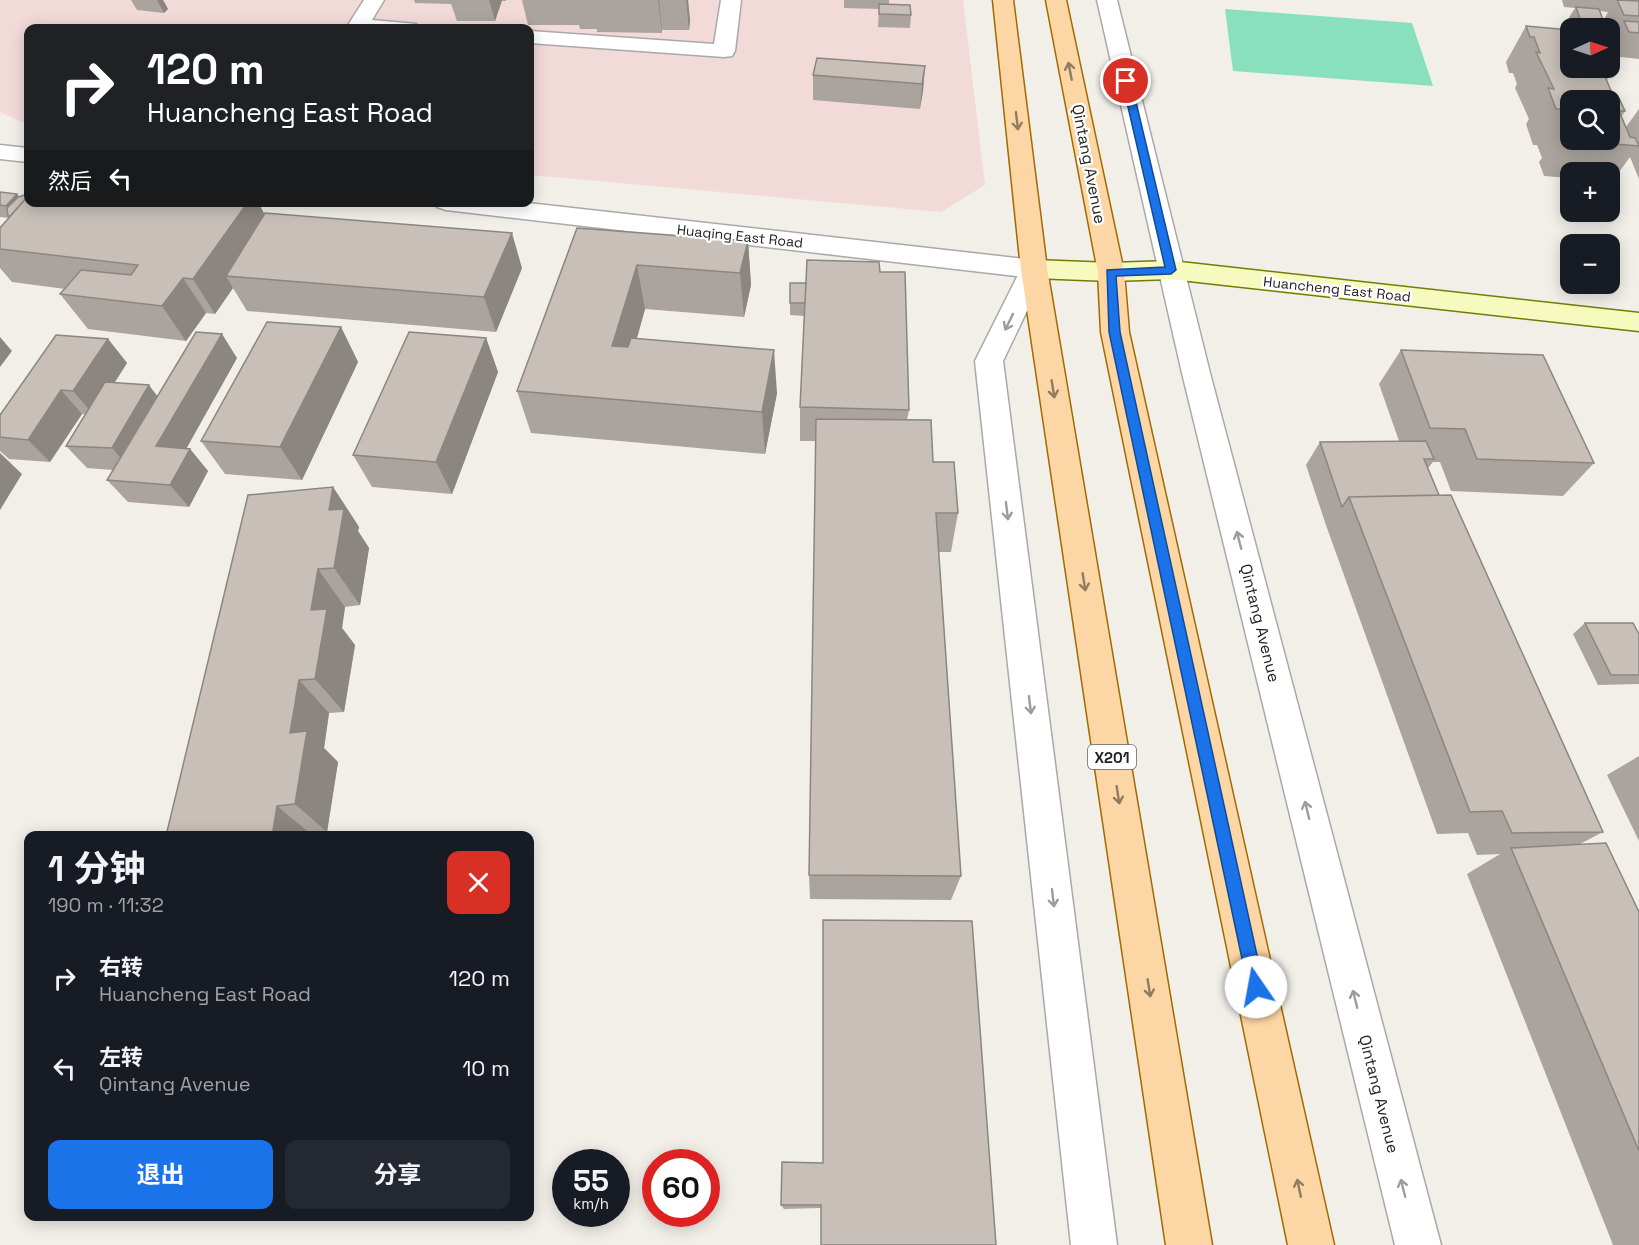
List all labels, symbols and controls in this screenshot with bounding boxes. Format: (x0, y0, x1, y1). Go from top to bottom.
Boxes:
north arrow (1560, 18, 1620, 78)
map controls (1560, 18, 1620, 294)
text: 120 m (147, 43, 265, 96)
icon: right (48, 48, 126, 126)
pin (1100, 55, 1151, 106)
one-way arrow (1064, 62, 1075, 81)
icon: arrive (1109, 64, 1142, 97)
button: search (1560, 90, 1620, 150)
text: Huancheng East Road (147, 95, 433, 130)
street label: Qintang Avenue (1067, 103, 1111, 225)
one-way arrow (1012, 110, 1023, 130)
icon: left (104, 162, 137, 195)
button: + (1560, 162, 1620, 222)
text: 然后 (48, 167, 92, 195)
street label: Huaqing East Road (676, 220, 804, 252)
button: − (1560, 234, 1620, 294)
street label: Huancheng East Road (1262, 272, 1412, 306)
one-way arrow (1002, 312, 1014, 330)
one-way arrow (1048, 379, 1059, 398)
one-way arrow (1002, 501, 1013, 521)
one-way arrow (1232, 531, 1244, 550)
street label: Qintang Avenue (1235, 562, 1285, 684)
one-way arrow (1079, 571, 1090, 591)
one-way arrow (1025, 694, 1036, 714)
road number: X201 (1088, 745, 1136, 769)
one-way arrow (1113, 785, 1124, 804)
one-way arrow (1301, 801, 1313, 820)
text: 1 分钟 (48, 846, 145, 892)
button: close (447, 851, 510, 914)
one-way arrow (1048, 888, 1059, 908)
text: 190 m · 11:32 (48, 892, 164, 918)
text: 右转 (99, 953, 143, 981)
position arrow (1224, 955, 1288, 1019)
icon: right (48, 962, 81, 995)
text: 120 m (449, 964, 510, 992)
one-way arrow (1143, 977, 1154, 997)
text: Huancheng East Road (99, 981, 311, 1007)
one-way arrow (1349, 990, 1361, 1009)
street label: Qintang Avenue (1354, 1033, 1404, 1155)
text: 左转 (99, 1043, 143, 1071)
icon: left (48, 1052, 81, 1085)
text: 10 m (462, 1054, 510, 1082)
text: Qintang Avenue (99, 1071, 251, 1097)
button: 退出 (48, 1140, 273, 1209)
button: 分享 (285, 1140, 510, 1209)
speed limit sign: 60 (642, 1149, 720, 1227)
text: 55 (573, 1161, 609, 1200)
one-way arrow (1293, 1179, 1304, 1198)
one-way arrow (1397, 1179, 1409, 1198)
text: km/h (573, 1194, 609, 1213)

